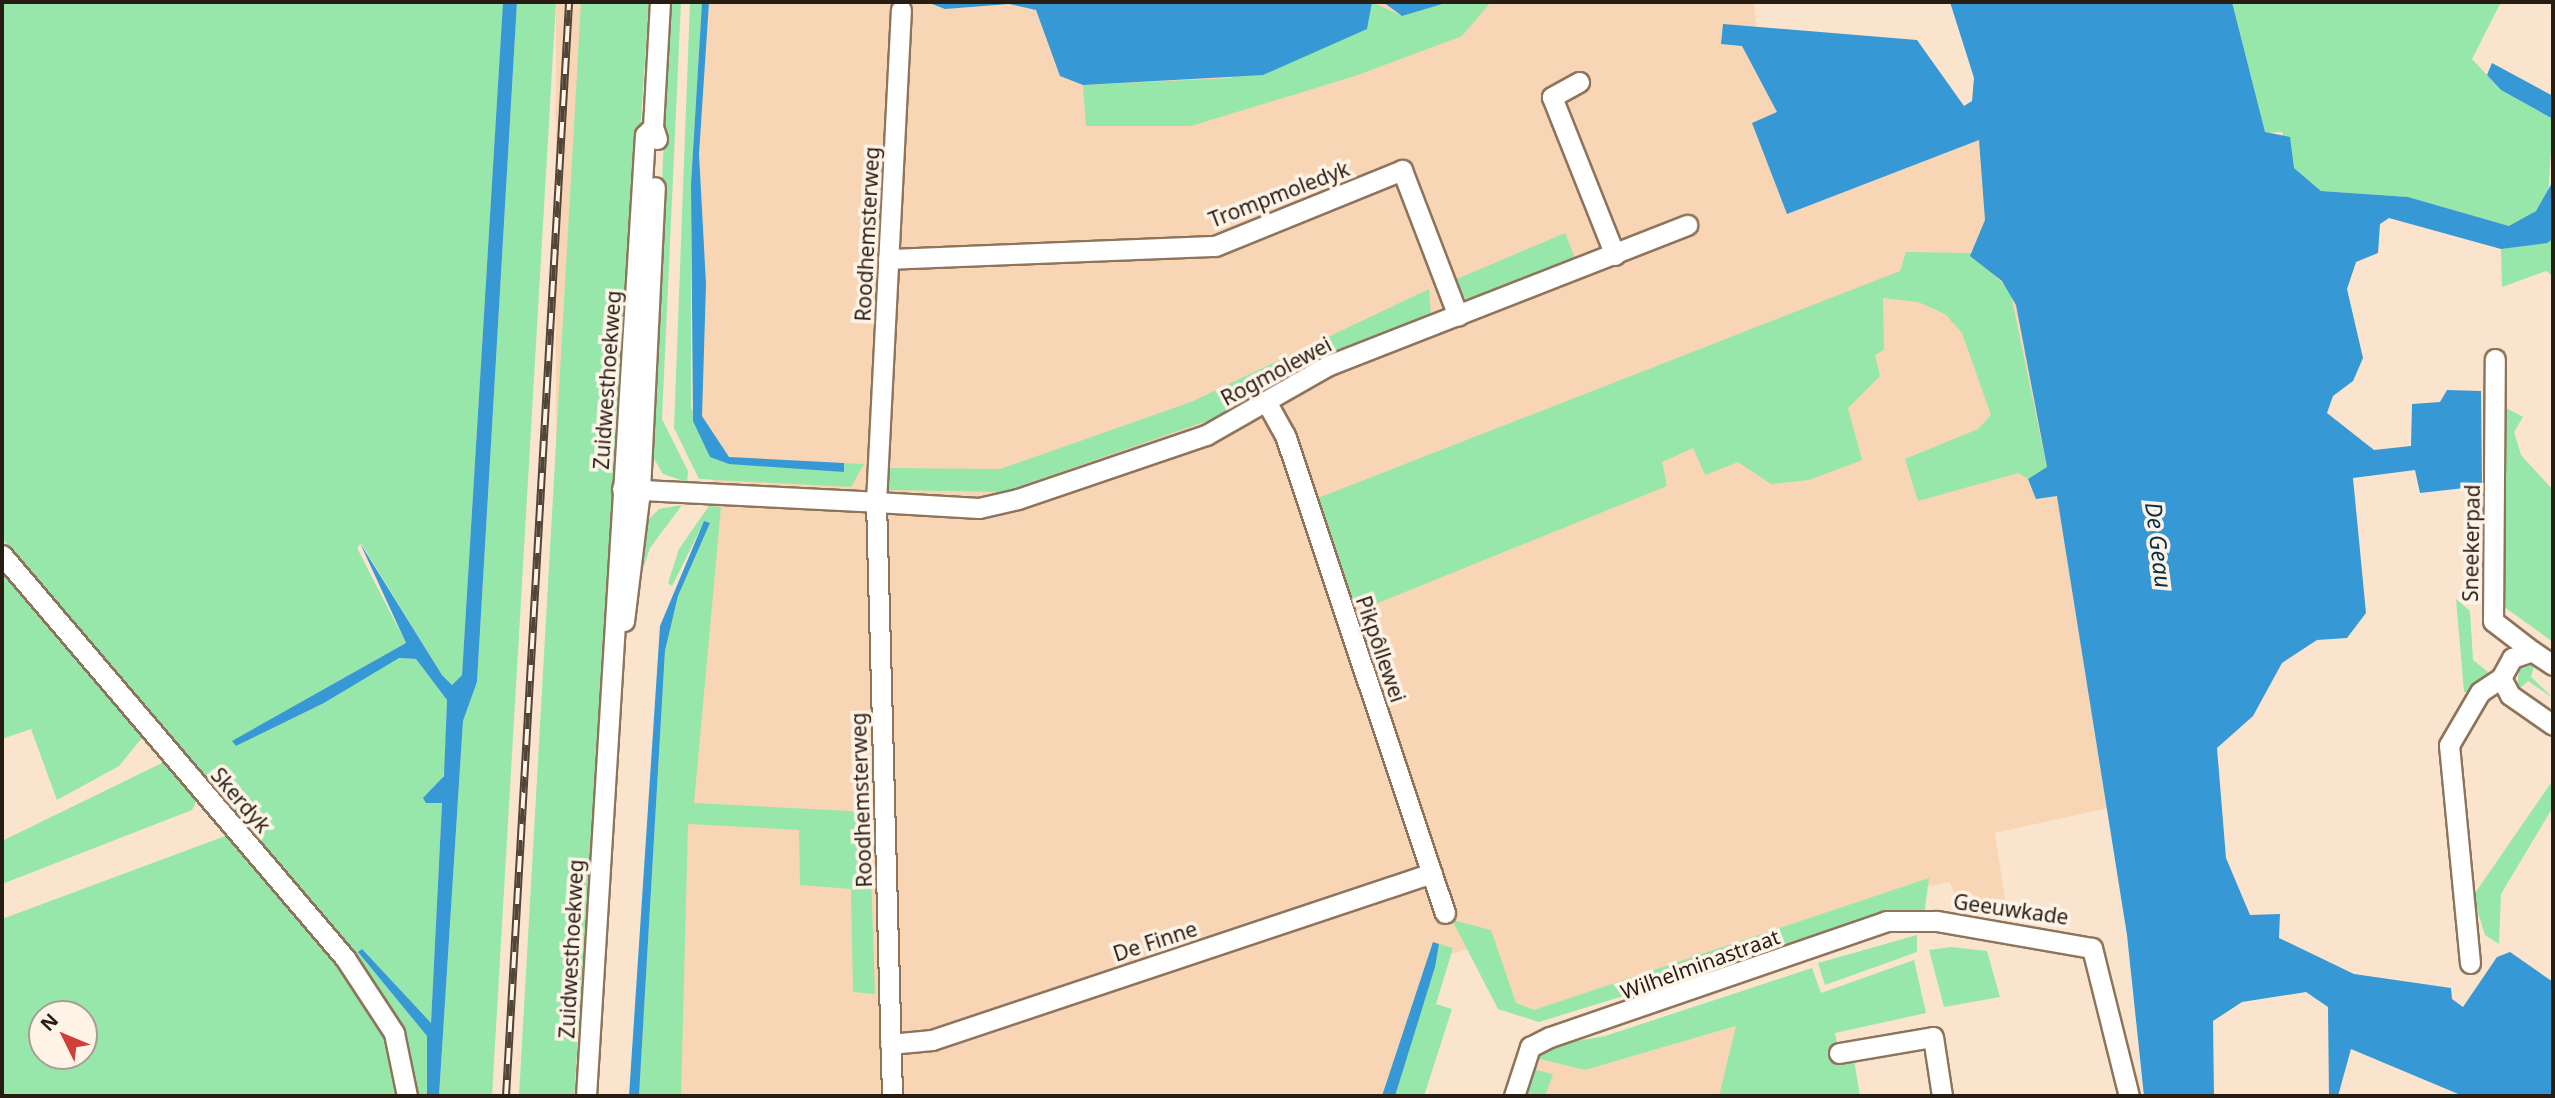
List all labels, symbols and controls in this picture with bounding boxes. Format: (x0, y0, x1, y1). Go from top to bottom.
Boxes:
street label: Roodhemsterweg (850, 146, 884, 322)
street label: Trompmoledyk (1205, 156, 1353, 232)
street label: Zuidwesthoekweg (588, 290, 626, 470)
street label: Rogmolewei (1216, 331, 1336, 411)
street label: Sneekerpad (2457, 484, 2485, 602)
water label: De Geau (2140, 501, 2178, 589)
street label: Pikpôllewei (1351, 592, 1411, 706)
street label: Roodhemsterweg (845, 712, 877, 888)
street label: Skerdyk (206, 762, 276, 838)
street label: Zuidwesthoekweg (554, 859, 588, 1039)
street label: Geeuwkade (1952, 888, 2070, 930)
street label: De Finne (1110, 916, 1200, 966)
street label: Wilhelminastraat (1617, 924, 1783, 1004)
north arrow (28, 1000, 98, 1070)
text: N (34, 1008, 64, 1037)

